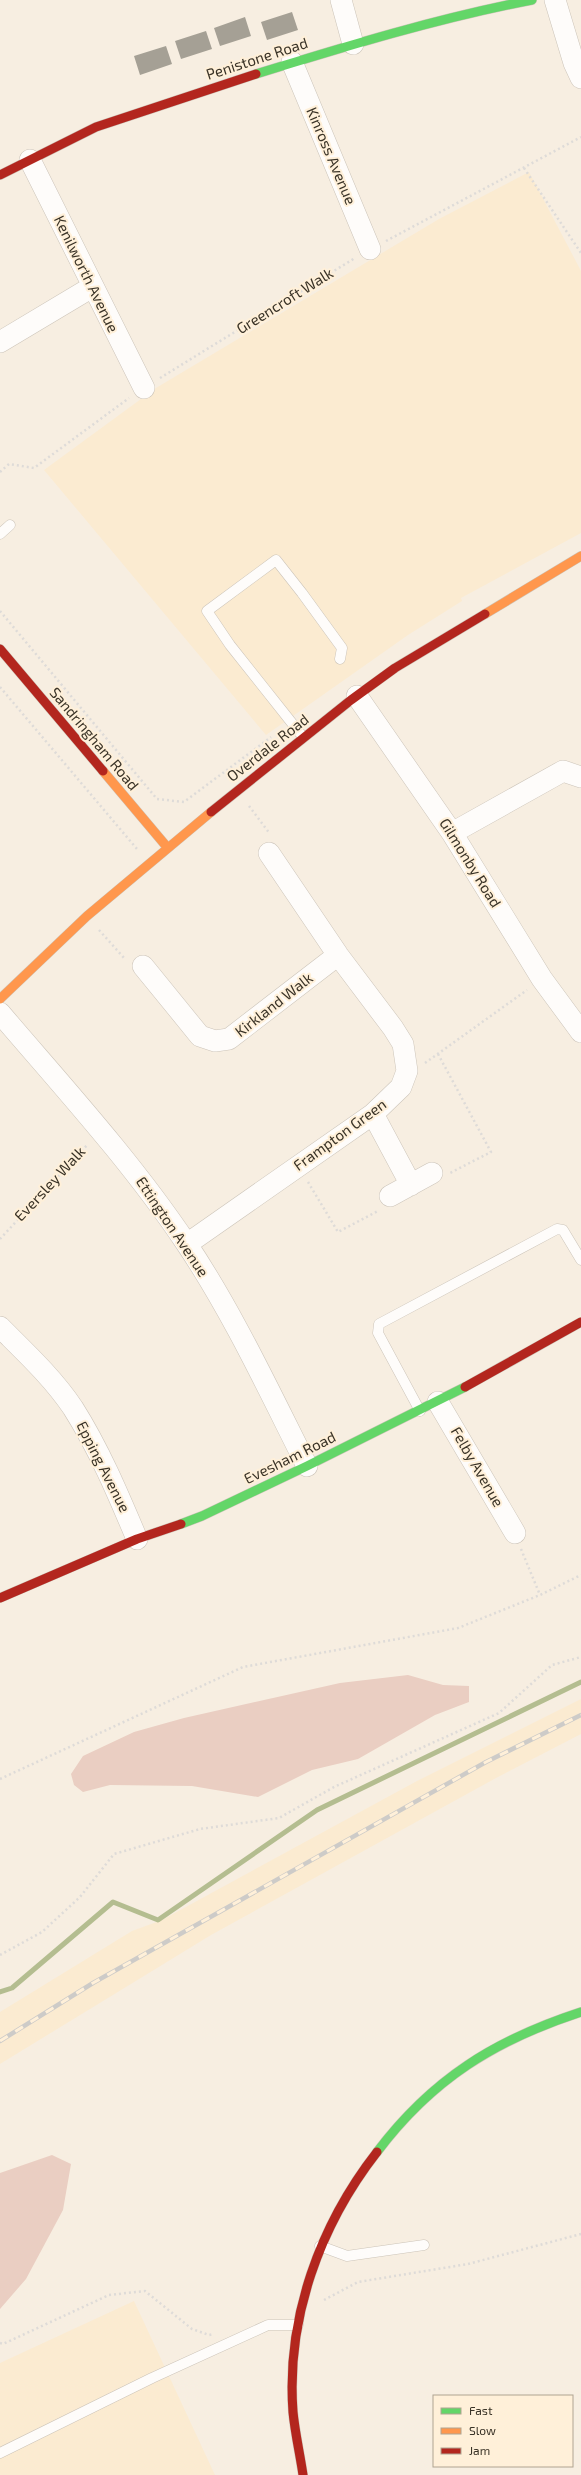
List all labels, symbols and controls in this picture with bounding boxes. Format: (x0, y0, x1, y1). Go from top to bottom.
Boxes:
street label: Penistone Road (204, 33, 310, 83)
street label: Kinross Avenue (303, 104, 361, 207)
street label: Kenilworth Avenue (51, 212, 123, 335)
street label: Greencroft Walk (233, 263, 336, 337)
street label: Sandringham Road (46, 683, 143, 793)
street label: Overdale Road (223, 710, 312, 785)
street label: Gilmonby Road (436, 814, 505, 910)
street label: Kirkland Walk (231, 968, 316, 1040)
street label: Frampton Green (290, 1094, 389, 1174)
street label: Eversley Walk (10, 1142, 89, 1224)
street label: Ettington Avenue (133, 1173, 213, 1280)
street label: Epping Avenue (73, 1418, 135, 1515)
street label: Felby Avenue (448, 1423, 508, 1510)
street label: Evesham Road (241, 1427, 338, 1487)
legend (433, 2395, 573, 2467)
text: Fast (469, 2403, 493, 2417)
text: Slow (469, 2423, 496, 2437)
text: Jam (469, 2443, 490, 2457)

